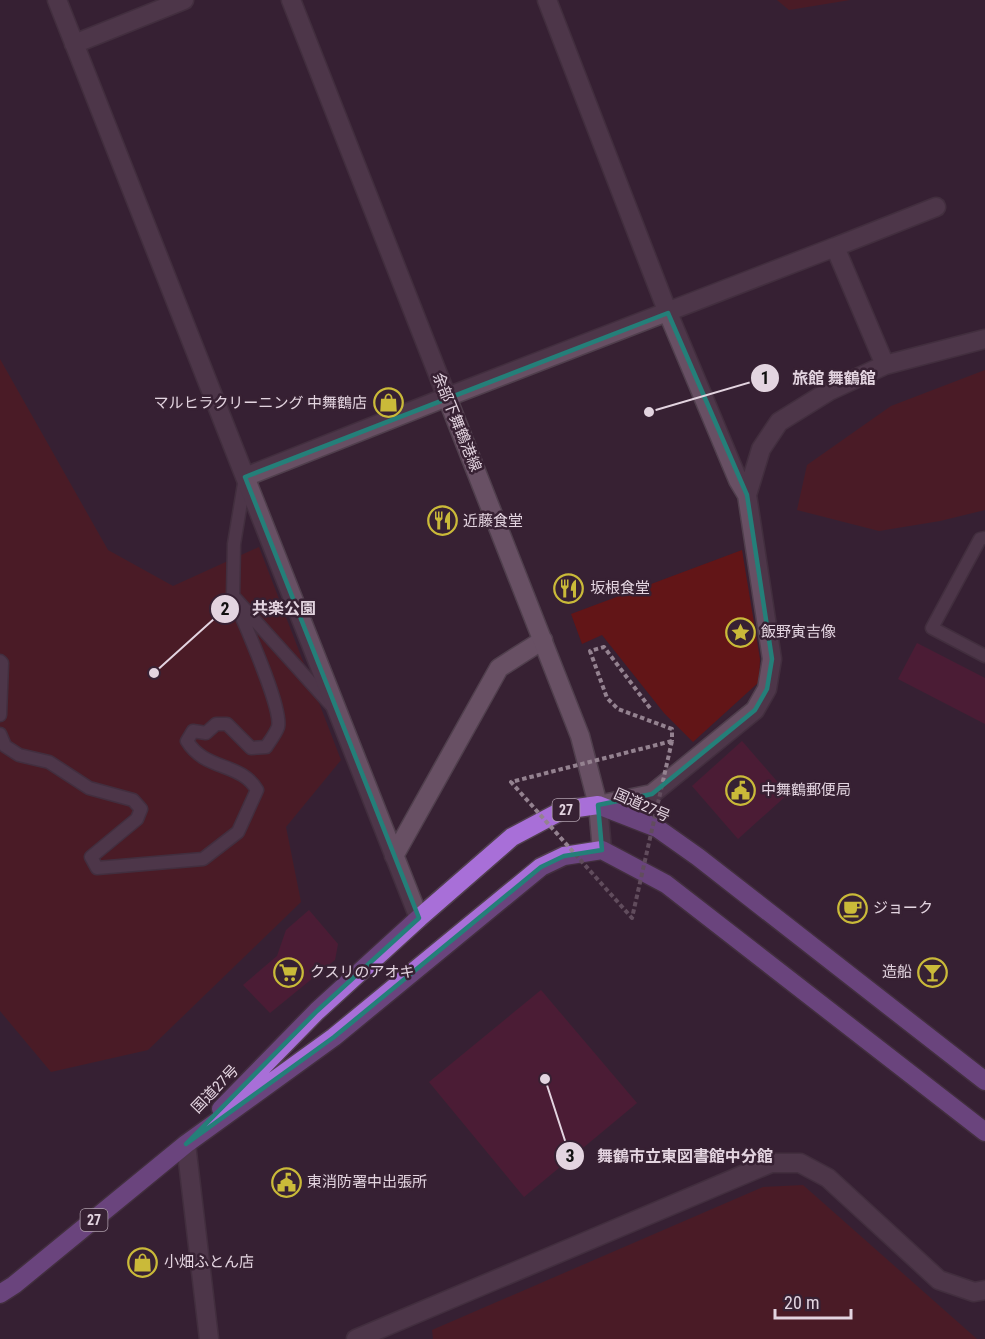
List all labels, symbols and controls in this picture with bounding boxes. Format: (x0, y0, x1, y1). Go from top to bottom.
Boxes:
callout: 旅館 舞鶴館 (750, 361, 888, 395)
text: 1 (760, 367, 770, 388)
text: 旅館 舞鶴館 (792, 369, 876, 388)
street label: 余部下舞鶴港線 (429, 370, 485, 474)
shop icon: マルヒラクリーニング 中舞鶴店 (372, 387, 404, 419)
place label: マルヒラクリーニング 中舞鶴店 (154, 394, 367, 412)
restaurant icon: 近藤食堂 (426, 505, 458, 537)
place label: 近藤食堂 (463, 512, 523, 530)
restaurant icon: 坂根食堂 (553, 572, 585, 604)
place label: 坂根食堂 (590, 579, 650, 597)
callout: 共楽公園 (210, 592, 328, 626)
text: 2 (220, 598, 230, 619)
text: 共楽公園 (252, 599, 316, 618)
place icon: 飯野寅吉像 (724, 616, 756, 648)
place label: 飯野寅吉像 (761, 623, 836, 641)
public building icon: 中舞鶴郵便局 (724, 774, 756, 806)
place label: 中舞鶴郵便局 (761, 781, 851, 799)
street label: 国道27号 (611, 785, 673, 825)
road number: 27 (552, 799, 580, 821)
cafe icon: ジョーク (836, 892, 868, 924)
place label: ジョーク (873, 899, 933, 917)
supermarket icon: クスリのアオキ (273, 956, 305, 988)
bar icon: 造船 (917, 956, 949, 988)
place label: クスリのアオキ (310, 963, 415, 981)
place label: 造船 (882, 963, 912, 981)
street label: 国道27号 (188, 1061, 242, 1117)
callout: 舞鶴市立東図書館中分館 (555, 1139, 785, 1173)
text: 3 (565, 1145, 575, 1166)
text: 舞鶴市立東図書館中分館 (597, 1147, 773, 1166)
public building icon: 東消防署中出張所 (270, 1166, 302, 1198)
place label: 東消防署中出張所 (307, 1173, 427, 1191)
road number: 27 (80, 1209, 107, 1231)
shop icon: 小畑ふとん店 (127, 1246, 159, 1278)
place label: 小畑ふとん店 (164, 1253, 254, 1271)
scale bar (775, 1282, 852, 1320)
text: 20 m (784, 1292, 819, 1313)

